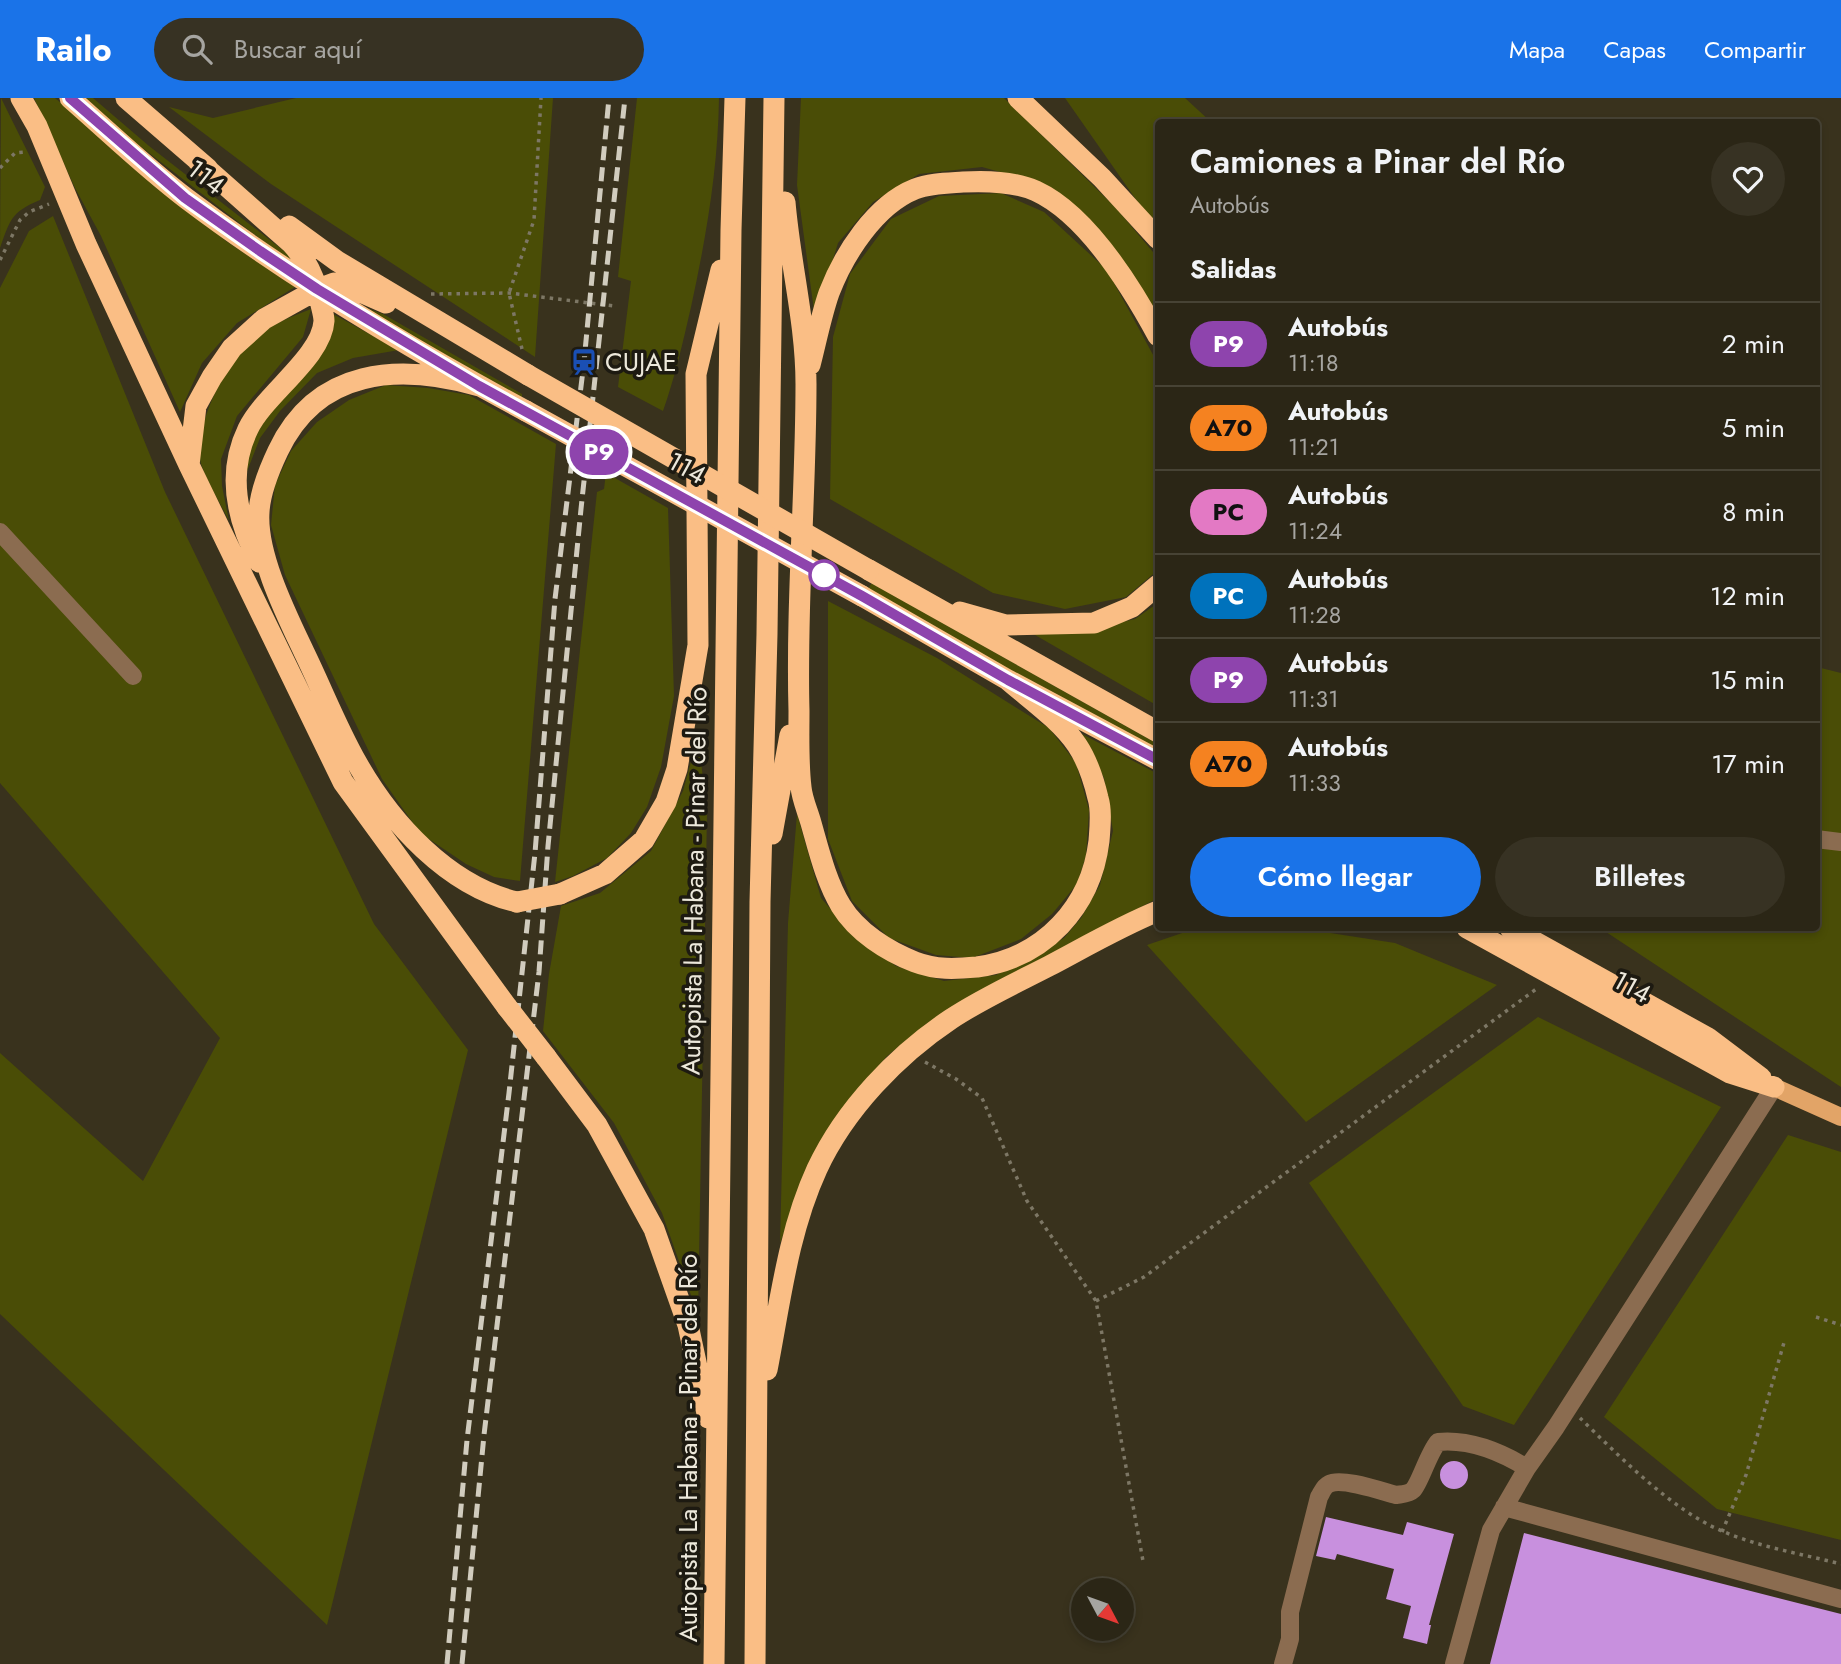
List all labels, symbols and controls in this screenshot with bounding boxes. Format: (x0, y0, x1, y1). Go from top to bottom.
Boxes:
search box (154, 18, 644, 81)
text: Railo (35, 26, 112, 73)
icon: search (178, 30, 216, 68)
text: Buscar aquí (234, 30, 362, 68)
text: Mapa (1509, 32, 1565, 67)
text: Capas (1603, 32, 1666, 67)
text: Compartir (1704, 32, 1806, 67)
text: Camiones a Pinar del Río (1190, 138, 1565, 185)
button: heart (1711, 142, 1785, 216)
street label: 114 (179, 150, 233, 204)
text: Autobús (1190, 188, 1269, 222)
text: Salidas (1190, 250, 1276, 288)
text: Autobús (1288, 308, 1388, 346)
text: 2 min (1722, 325, 1785, 363)
text: P9 (1213, 326, 1244, 361)
place label: CUJAE (605, 343, 677, 381)
text: 11:18 (1288, 346, 1339, 380)
station icon: CUJAE (569, 347, 599, 377)
text: Autobús (1288, 392, 1388, 430)
text: 5 min (1722, 409, 1785, 447)
text: A70 (1205, 410, 1253, 445)
line badge: P9 (568, 429, 630, 475)
text: 11:21 (1288, 430, 1339, 464)
text: P9 (583, 434, 615, 469)
street label: 114 (661, 442, 713, 494)
text: Autobús (1288, 476, 1388, 514)
text: 8 min (1722, 493, 1785, 531)
text: PC (1213, 494, 1244, 529)
text: 11:24 (1288, 514, 1342, 548)
unlabelled marker (809, 560, 839, 590)
text: Autobús (1288, 560, 1388, 598)
text: 12 min (1710, 577, 1785, 615)
text: PC (1213, 578, 1244, 613)
text: 11:28 (1288, 598, 1341, 632)
text: Autobús (1288, 644, 1388, 682)
text: 15 min (1710, 661, 1785, 699)
text: P9 (1213, 662, 1244, 697)
text: 11:31 (1288, 682, 1339, 716)
street label: Autopista La Habana - Pinar del Río (672, 687, 716, 1075)
text: Autobús (1288, 728, 1388, 766)
text: 17 min (1711, 745, 1785, 783)
text: A70 (1205, 746, 1253, 781)
text: 11:33 (1288, 766, 1341, 800)
button: Cómo llegar (1190, 837, 1481, 917)
button: Billetes (1495, 837, 1785, 917)
street label: 114 (1606, 961, 1658, 1013)
street label: Autopista La Habana - Pinar del Río (669, 1254, 707, 1642)
north arrow (1071, 1578, 1134, 1642)
map controls (1071, 1578, 1134, 1641)

